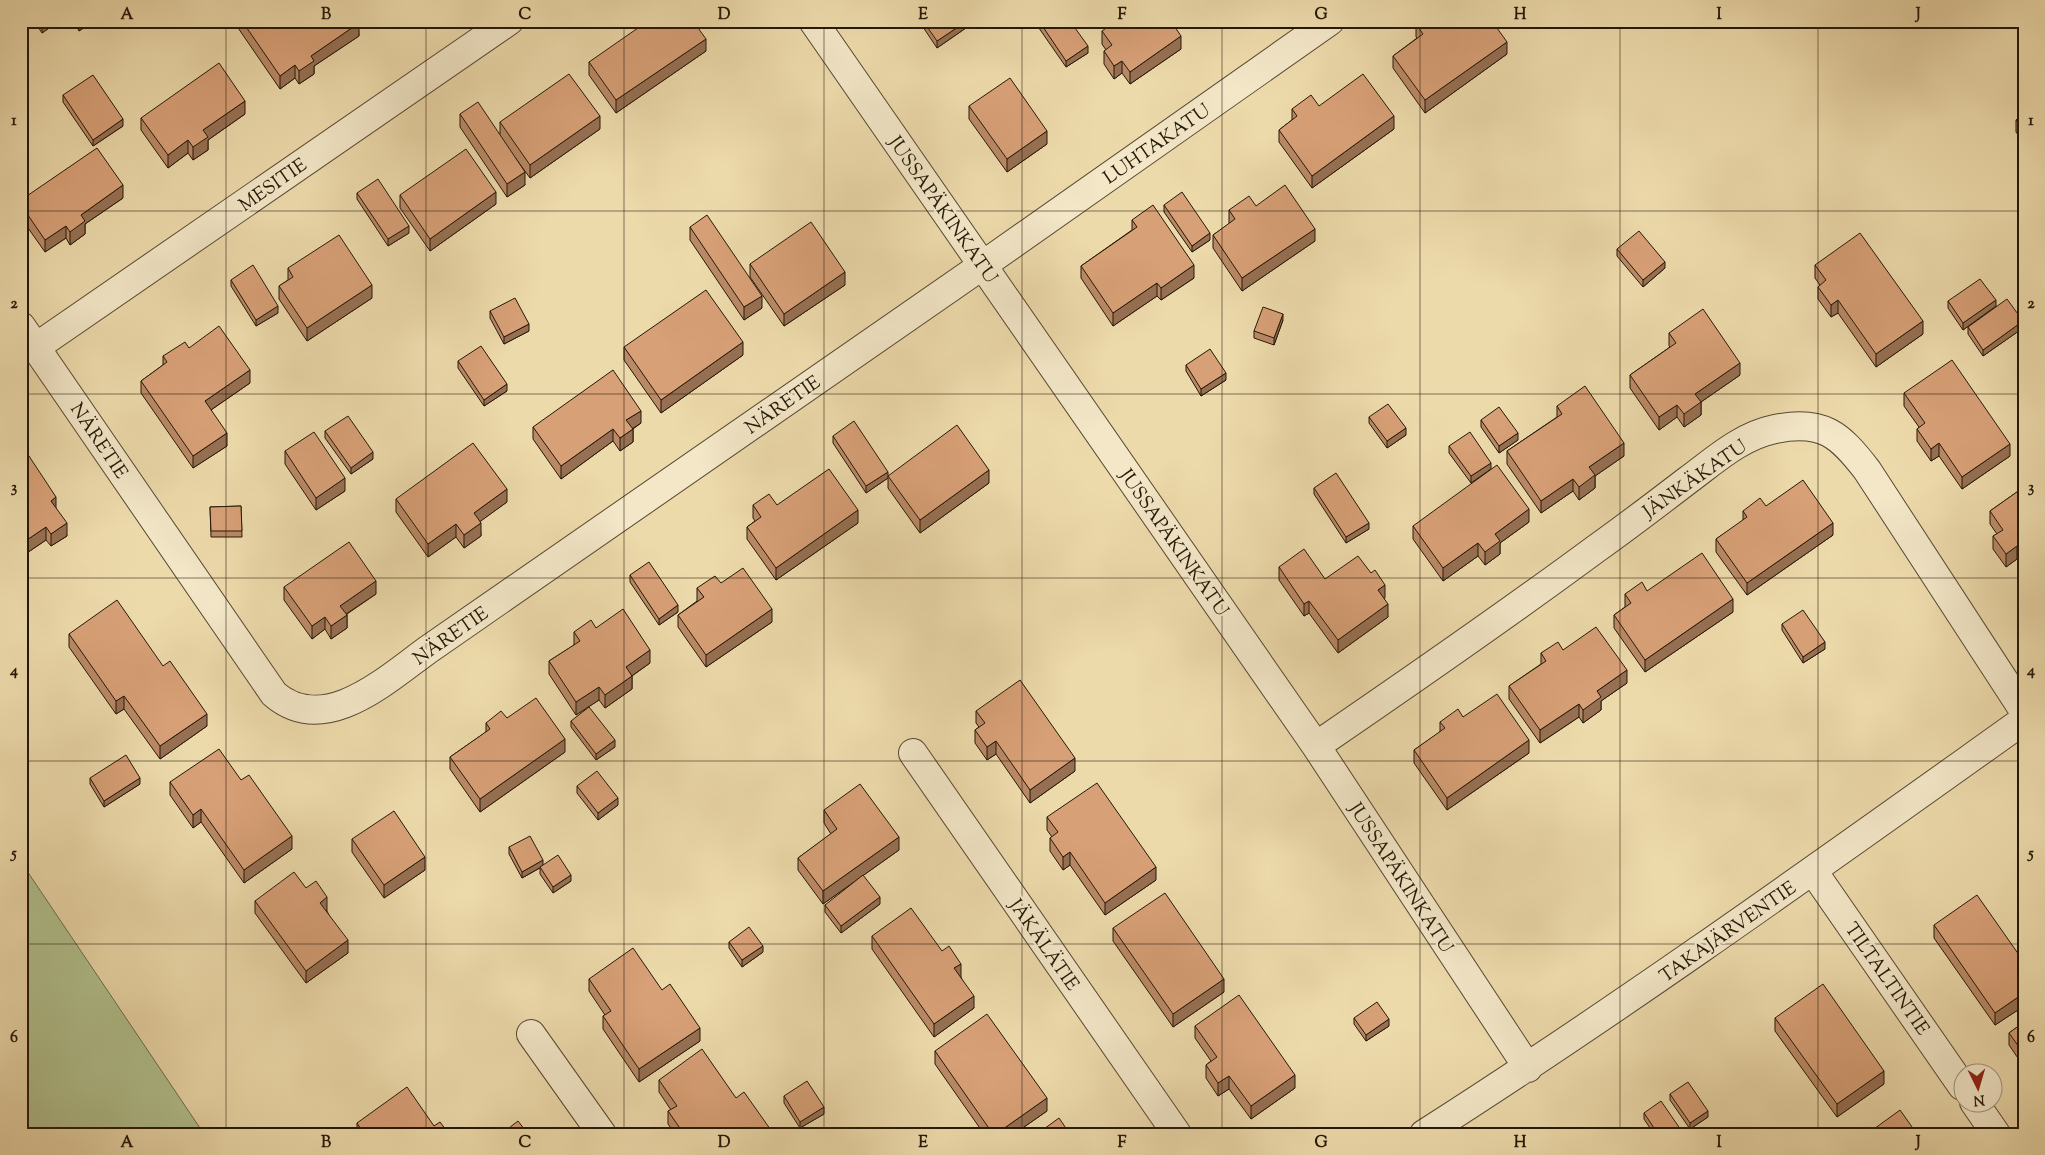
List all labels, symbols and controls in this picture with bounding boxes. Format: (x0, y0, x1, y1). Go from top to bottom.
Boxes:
text: A (121, 4, 134, 27)
text: B (321, 4, 331, 27)
text: C (519, 4, 532, 27)
text: D (718, 4, 731, 27)
text: E (918, 4, 928, 27)
text: F (1118, 4, 1127, 27)
text: G (1314, 4, 1328, 27)
text: H (1514, 4, 1527, 27)
text: I (1716, 4, 1722, 27)
text: J (1914, 4, 1921, 27)
street label: LUHTAKATU (1099, 98, 1217, 192)
text: 1 (11, 110, 17, 133)
text: 1 (2028, 110, 2034, 133)
street label: JUSSAPÄKINKATU (880, 130, 1003, 290)
street label: MESITIE (234, 152, 313, 219)
text: 2 (10, 293, 18, 316)
text: 2 (2027, 293, 2035, 316)
street label: NÄRETIE (740, 370, 827, 442)
street label: NÄRETIE (63, 398, 134, 485)
street label: JÄNKÄKATU (1637, 434, 1753, 527)
street label: JUSSAPÄKINKATU (1111, 463, 1234, 623)
text: 3 (11, 477, 18, 500)
text: 3 (2028, 477, 2035, 500)
street label: NÄRETIE (408, 601, 495, 673)
text: 4 (9, 660, 18, 683)
text: 4 (2026, 660, 2035, 683)
street label: JUSSAPÄKINKATU (1341, 797, 1459, 959)
text: 5 (9, 843, 17, 866)
text: 5 (2026, 843, 2034, 866)
street label: TAKAJÄRVENTIE (1655, 875, 1803, 990)
street label: JÄKÄLÄTIE (1001, 893, 1085, 997)
street label: TILTALTINTIE (1837, 918, 1935, 1042)
text: 6 (10, 1027, 18, 1050)
text: 6 (2027, 1027, 2035, 1050)
north arrow (1952, 1062, 2002, 1112)
text: N (1973, 1089, 1985, 1109)
text: A (121, 1132, 134, 1155)
text: B (321, 1132, 331, 1155)
text: C (519, 1132, 532, 1155)
text: D (718, 1132, 731, 1155)
text: E (918, 1132, 928, 1155)
text: F (1118, 1132, 1127, 1155)
text: G (1314, 1132, 1328, 1155)
text: H (1514, 1132, 1527, 1155)
text: I (1716, 1132, 1722, 1155)
text: J (1914, 1132, 1921, 1155)

